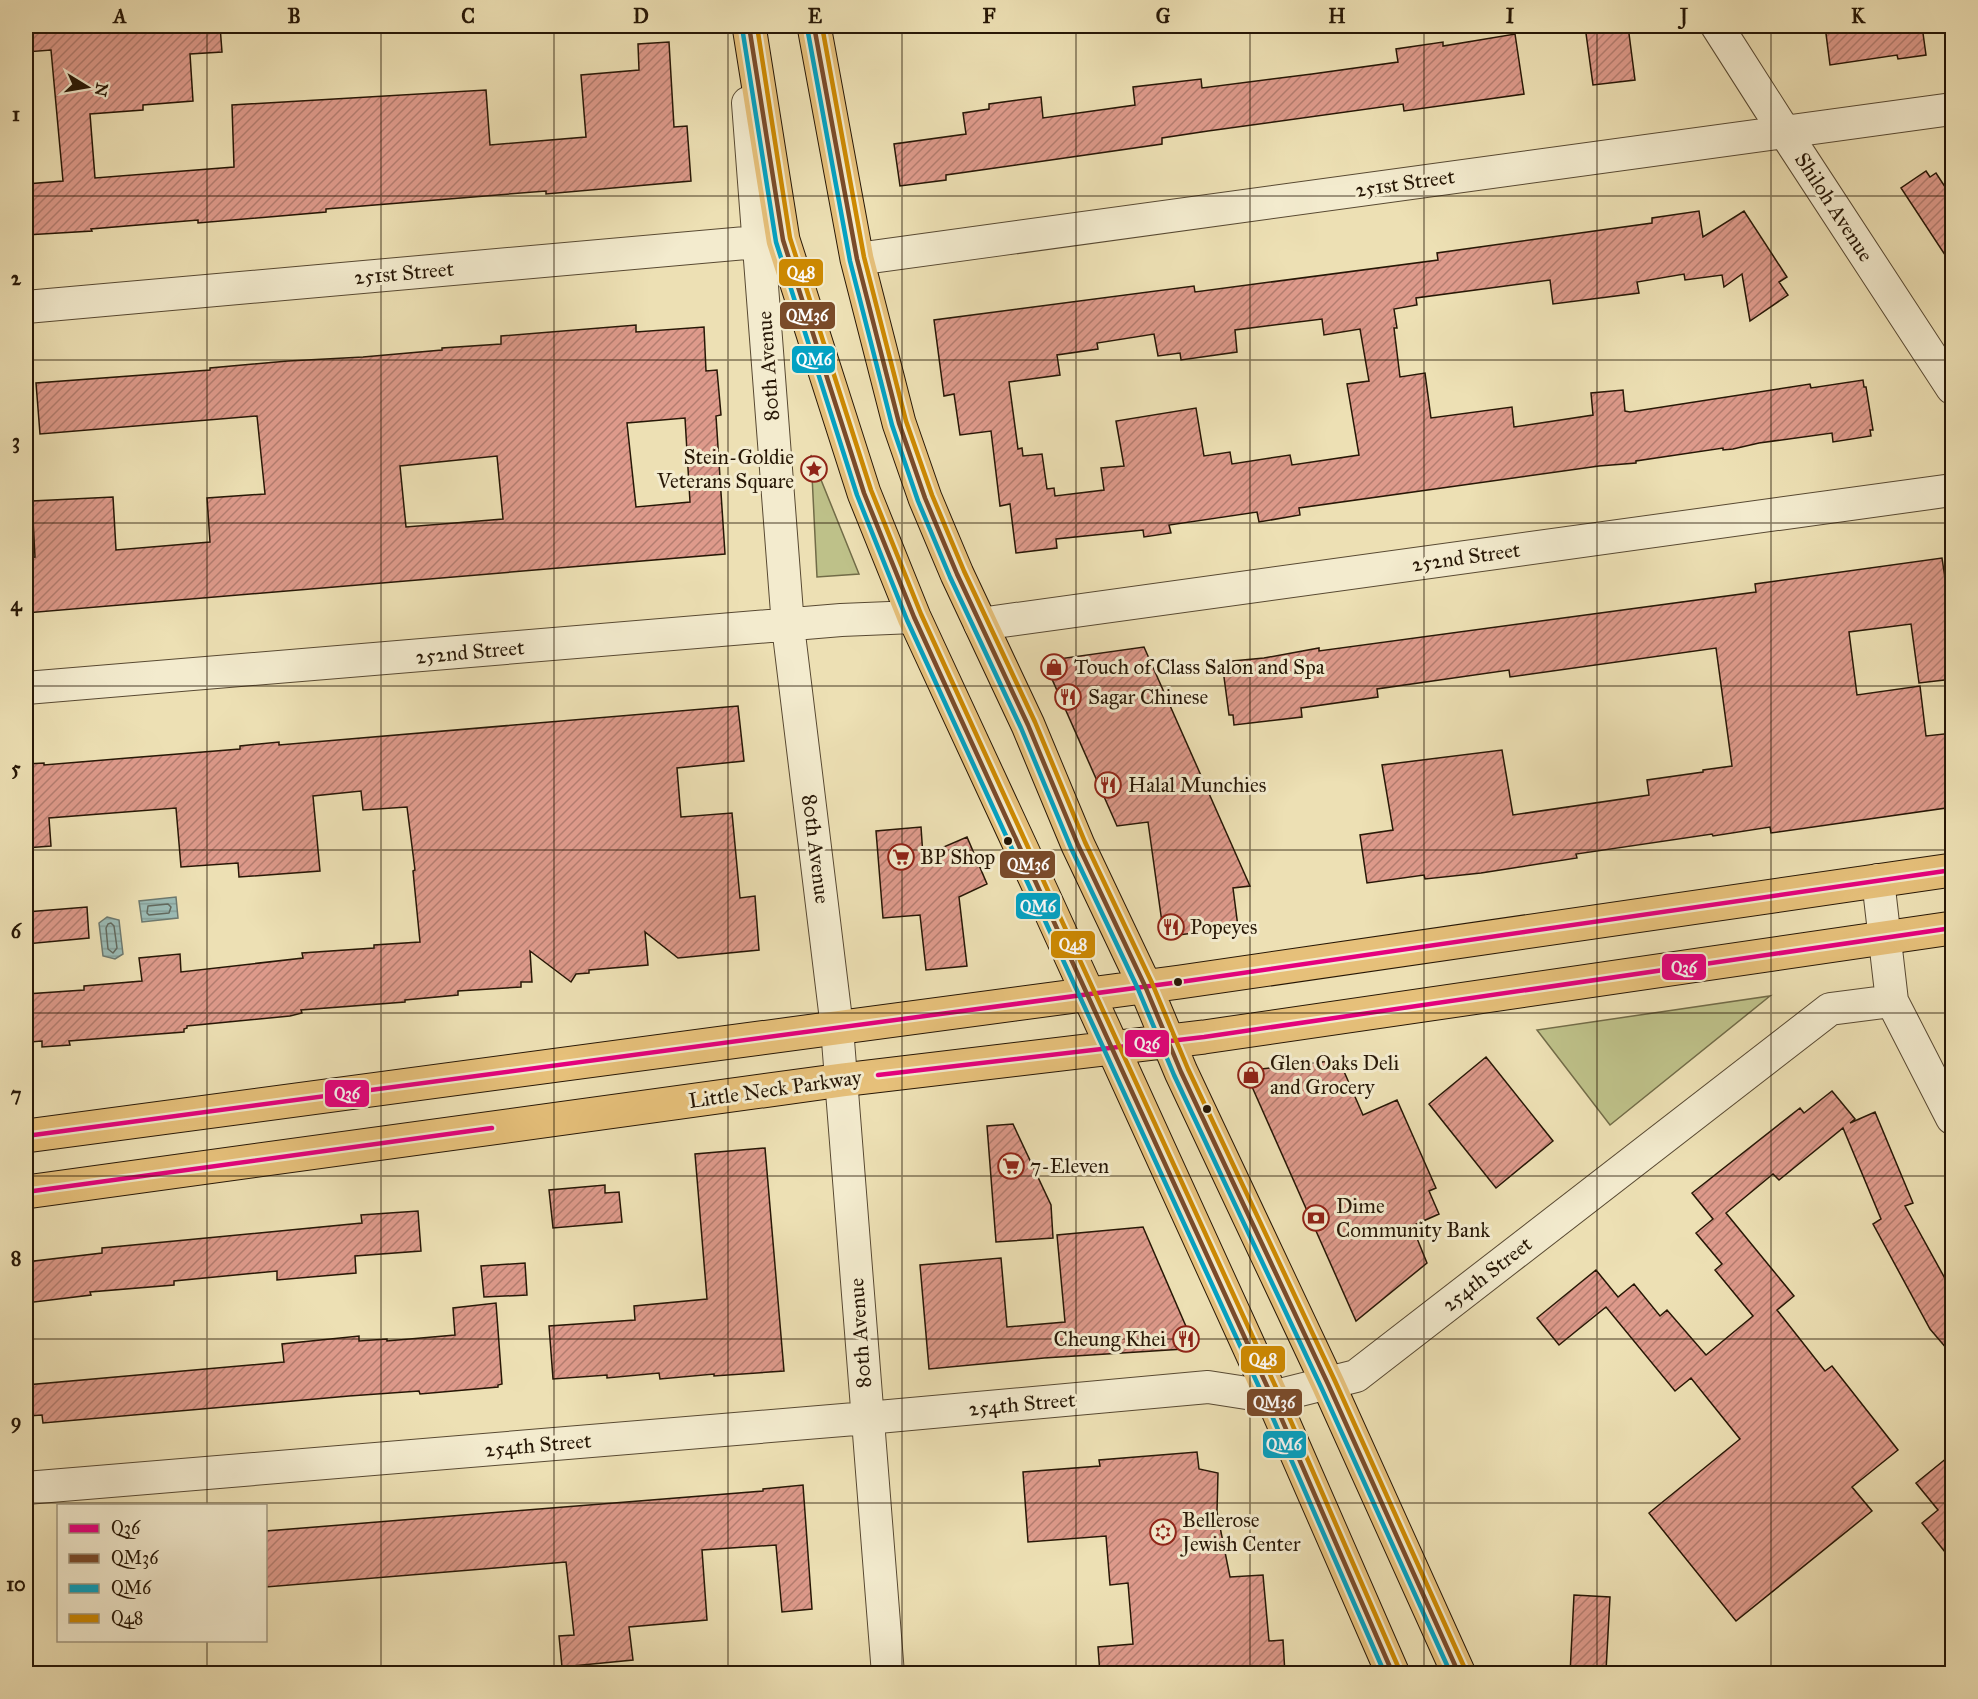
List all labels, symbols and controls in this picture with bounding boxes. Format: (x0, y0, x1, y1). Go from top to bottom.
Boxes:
text: A (111, 4, 127, 28)
text: B (287, 4, 301, 28)
text: C (461, 4, 475, 28)
text: D (633, 4, 649, 28)
text: E (808, 4, 823, 28)
text: F (982, 4, 996, 28)
text: G (1156, 4, 1171, 28)
text: H (1328, 4, 1346, 28)
text: I (1506, 4, 1515, 28)
text: J (1677, 4, 1689, 30)
text: K (1851, 4, 1866, 28)
north arrow (57, 57, 117, 117)
text: N (91, 81, 112, 99)
text: 1 (12, 102, 20, 126)
street label: Shiloh Avenue (1789, 148, 1879, 267)
street label: 251st Street (1354, 163, 1457, 203)
street label: 251st Street (353, 256, 456, 290)
line badge: Q48 (778, 258, 824, 287)
text: Q48 (787, 263, 815, 283)
text: 2 (11, 266, 22, 290)
line badge: QM36 (779, 301, 836, 330)
text: QM36 (786, 306, 829, 326)
street label: 80th Avenue (751, 310, 785, 422)
line badge: QM6 (791, 345, 836, 374)
text: QM6 (796, 350, 833, 370)
text: 3 (12, 429, 20, 454)
place label: Stein-Goldie Veterans Square (656, 444, 794, 494)
place icon: Stein-Goldie Veterans Square (799, 454, 829, 484)
street label: 252nd Street (1410, 536, 1522, 577)
text: 4 (10, 592, 22, 617)
street label: 252nd Street (415, 634, 526, 670)
shop icon: Touch of Class Salon and Spa (1039, 652, 1069, 682)
place label: Touch of Class Salon and Spa (1074, 654, 1325, 680)
restaurant icon: Sagar Chinese (1053, 682, 1083, 712)
place label: Sagar Chinese (1088, 684, 1209, 710)
text: 5 (11, 756, 21, 780)
restaurant icon: Halal Munchies (1093, 770, 1123, 800)
place label: Halal Munchies (1128, 772, 1266, 798)
street label: 80th Avenue (796, 793, 836, 905)
unlabelled marker (1002, 835, 1014, 847)
supermarket icon: BP Shop (886, 842, 916, 872)
place label: BP Shop (920, 844, 995, 870)
line badge: QM36 (999, 850, 1056, 879)
text: QM36 (1007, 855, 1050, 875)
line badge: QM6 (1015, 892, 1061, 920)
text: QM6 (1020, 897, 1057, 917)
restaurant icon: Popeyes (1156, 912, 1186, 942)
place label: Popeyes (1190, 914, 1257, 940)
text: 6 (11, 919, 23, 943)
line badge: Q48 (1050, 930, 1096, 959)
text: Q48 (1059, 935, 1087, 955)
line badge: Q36 (1661, 953, 1707, 981)
text: Q36 (1671, 958, 1698, 978)
unlabelled marker (1172, 976, 1184, 988)
line badge: Q36 (1124, 1029, 1170, 1058)
text: Q36 (1134, 1034, 1161, 1054)
place label: Glen Oaks Deli and Grocery (1270, 1050, 1399, 1100)
shop icon: Glen Oaks Deli and Grocery (1236, 1060, 1266, 1090)
street label: Little Neck Parkway (687, 1064, 864, 1114)
line badge: Q36 (324, 1079, 370, 1108)
text: 7 (11, 1082, 22, 1106)
text: Q36 (334, 1084, 361, 1104)
unlabelled marker (1201, 1103, 1213, 1115)
supermarket icon: 7-Eleven (996, 1151, 1026, 1181)
place label: 7-Eleven (1030, 1153, 1109, 1179)
place label: Dime Community Bank (1336, 1193, 1490, 1243)
bank icon: Dime Community Bank (1301, 1203, 1331, 1233)
street label: 254th Street (1437, 1231, 1538, 1317)
text: 8 (11, 1246, 21, 1270)
street label: 80th Avenue (843, 1277, 877, 1389)
restaurant icon: Cheung Khei (1171, 1324, 1201, 1354)
place label: Cheung Khei (1053, 1326, 1166, 1352)
line badge: Q48 (1240, 1345, 1286, 1374)
text: Q48 (1249, 1350, 1277, 1370)
street label: 254th Street (968, 1386, 1077, 1422)
line badge: QM36 (1246, 1388, 1303, 1417)
text: QM36 (1253, 1393, 1296, 1413)
text: 9 (11, 1409, 21, 1434)
street label: 254th Street (484, 1427, 593, 1463)
line badge: QM6 (1262, 1430, 1307, 1459)
text: QM6 (1266, 1435, 1303, 1455)
legend (57, 1504, 267, 1642)
place label: Bellerose Jewish Center (1180, 1507, 1301, 1557)
text: Q36 (111, 1517, 141, 1539)
synagogue icon: Bellerose Jewish Center (1148, 1517, 1178, 1547)
text: QM36 (111, 1547, 159, 1569)
text: 10 (6, 1572, 26, 1596)
text: QM6 (111, 1577, 152, 1599)
text: Q48 (111, 1607, 143, 1629)

